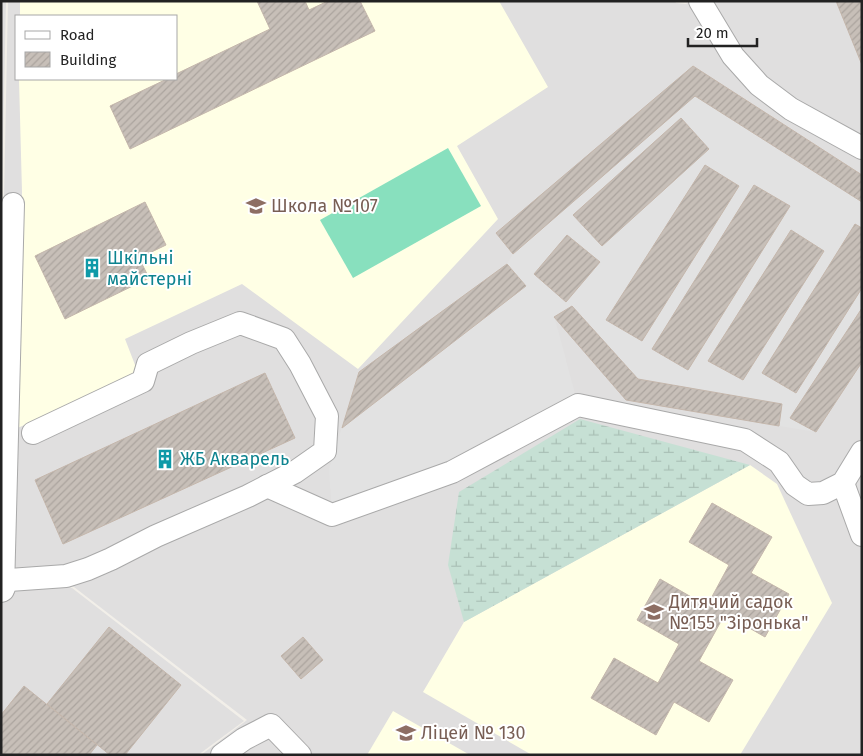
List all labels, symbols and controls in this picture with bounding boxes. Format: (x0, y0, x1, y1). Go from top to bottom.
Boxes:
legend (15, 15, 178, 80)
scale bar (688, 15, 757, 47)
text: 20 m (696, 24, 729, 42)
text: Road (60, 26, 95, 44)
text: Building (60, 51, 116, 69)
school or university icon: Школа №107 (245, 195, 267, 217)
place label: Школа №107 (271, 195, 378, 217)
place label: Шкільні майстерні (107, 247, 192, 290)
building icon: Шкільні майстерні (81, 257, 103, 279)
building icon: ЖБ Акварель (154, 448, 176, 470)
place label: ЖБ Акварель (180, 448, 289, 470)
place label: Дитячий садок №155 "Зіронька" (668, 591, 808, 634)
school or university icon: Дитячий садок №155 "Зіронька" (643, 601, 665, 623)
school or university icon: Ліцей № 130 (395, 722, 417, 744)
place label: Ліцей № 130 (421, 722, 525, 744)

